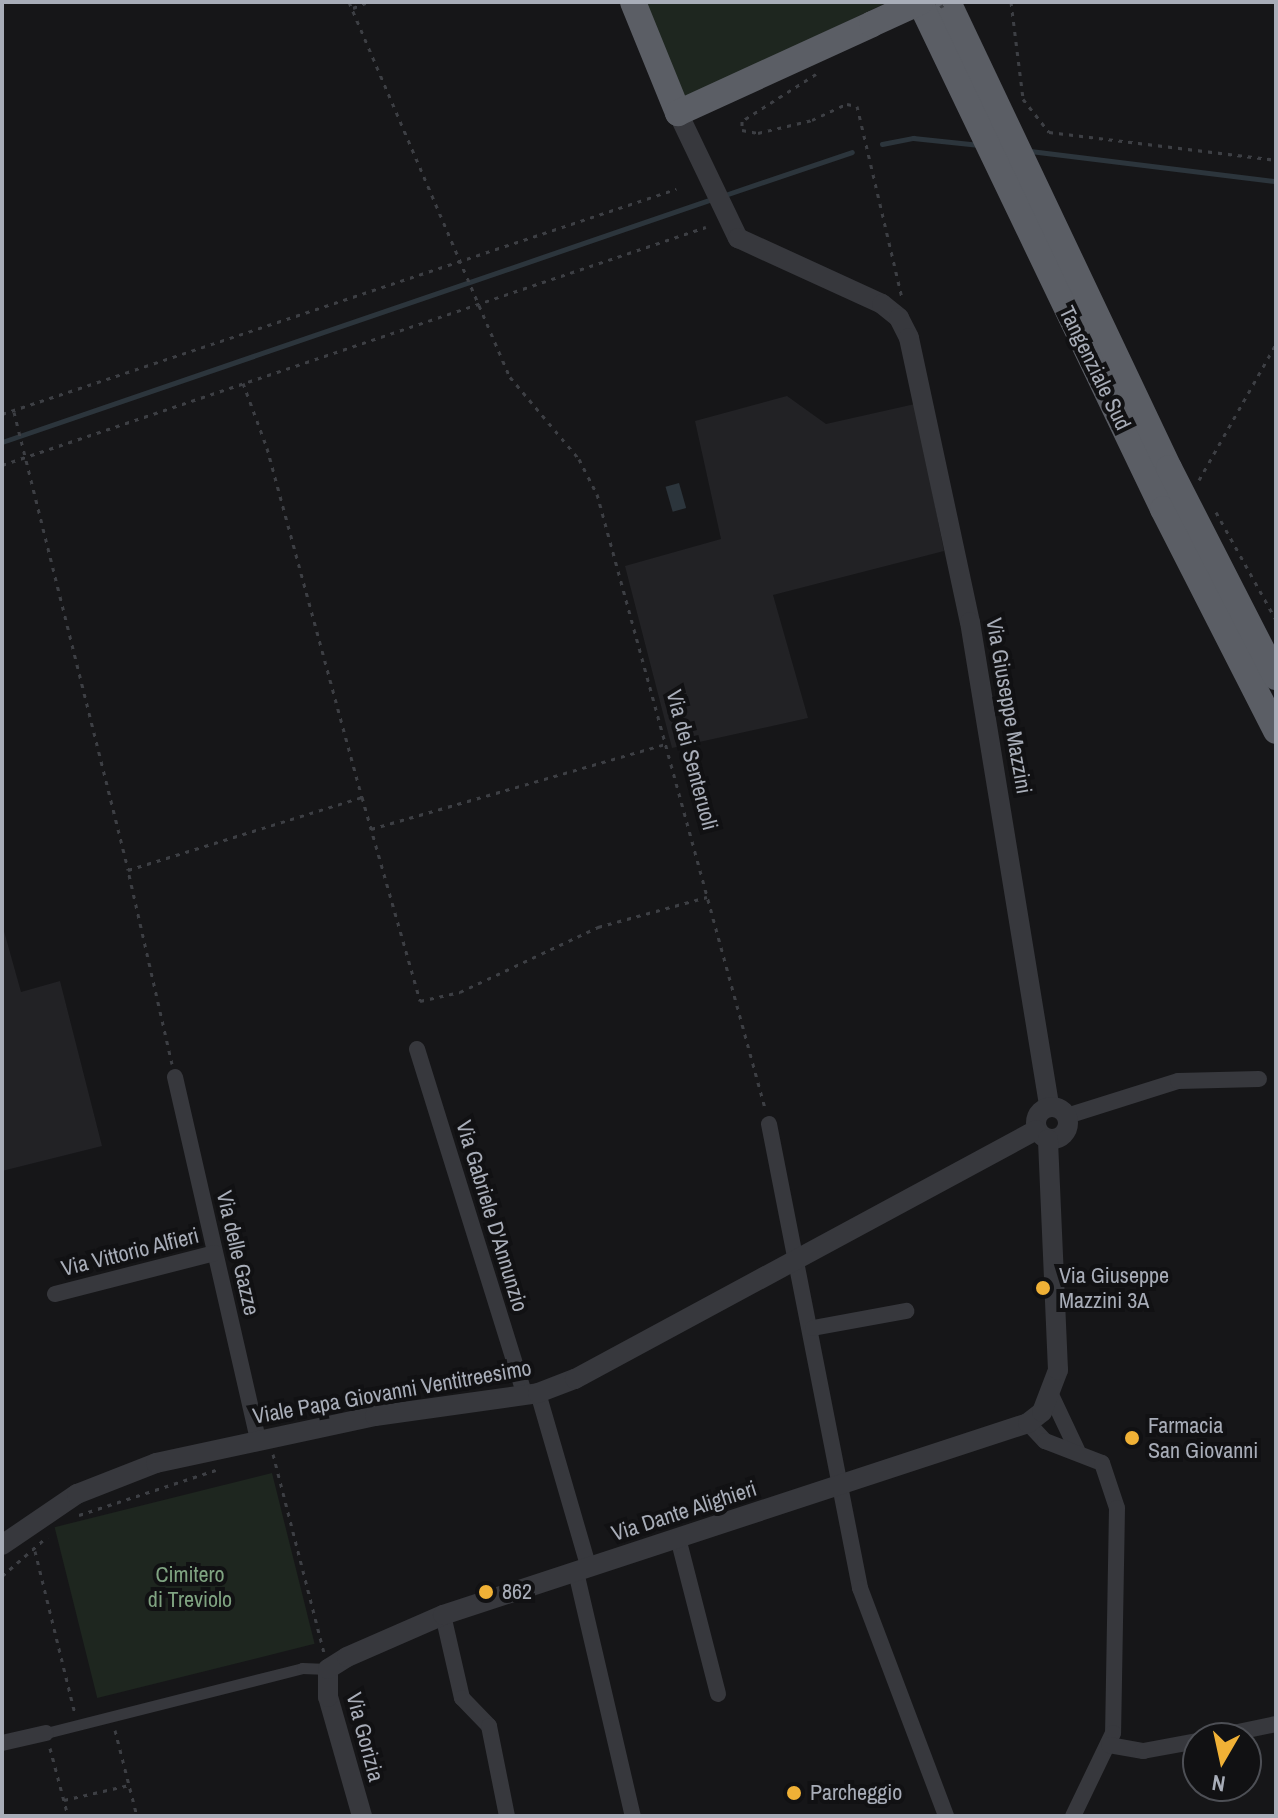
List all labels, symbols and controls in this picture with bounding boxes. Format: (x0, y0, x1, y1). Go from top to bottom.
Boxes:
street label: Tangenziale Sud (1054, 302, 1136, 434)
street label: Via Giuseppe Mazzini (981, 616, 1037, 796)
street label: Via dei Senteruoli (661, 687, 723, 833)
street label: Via Gabriele D'Annunzio (450, 1117, 534, 1315)
street label: Via delle Gazze (211, 1188, 265, 1318)
street label: Via Vittorio Alfieri (58, 1222, 202, 1282)
place label: Via Giuseppe Mazzini 3A (1059, 1262, 1169, 1314)
marker: Via Giuseppe Mazzini 3A (1034, 1279, 1052, 1297)
street label: Viale Papa Giovanni Ventitreesimo (251, 1354, 533, 1430)
place label: Farmacia San Giovanni (1148, 1412, 1258, 1464)
marker: Farmacia San Giovanni (1123, 1429, 1141, 1447)
street label: Via Dante Alighieri (608, 1475, 760, 1547)
park label: Cimitero di Treviolo (148, 1561, 232, 1612)
place label: 862 (502, 1579, 532, 1605)
marker: 862 (477, 1583, 495, 1601)
street label: Via Gorizia (340, 1690, 390, 1784)
north arrow (1182, 1722, 1262, 1802)
text: N (1210, 1768, 1227, 1800)
place label: Parcheggio (810, 1780, 902, 1806)
marker: Parcheggio (785, 1784, 803, 1802)

